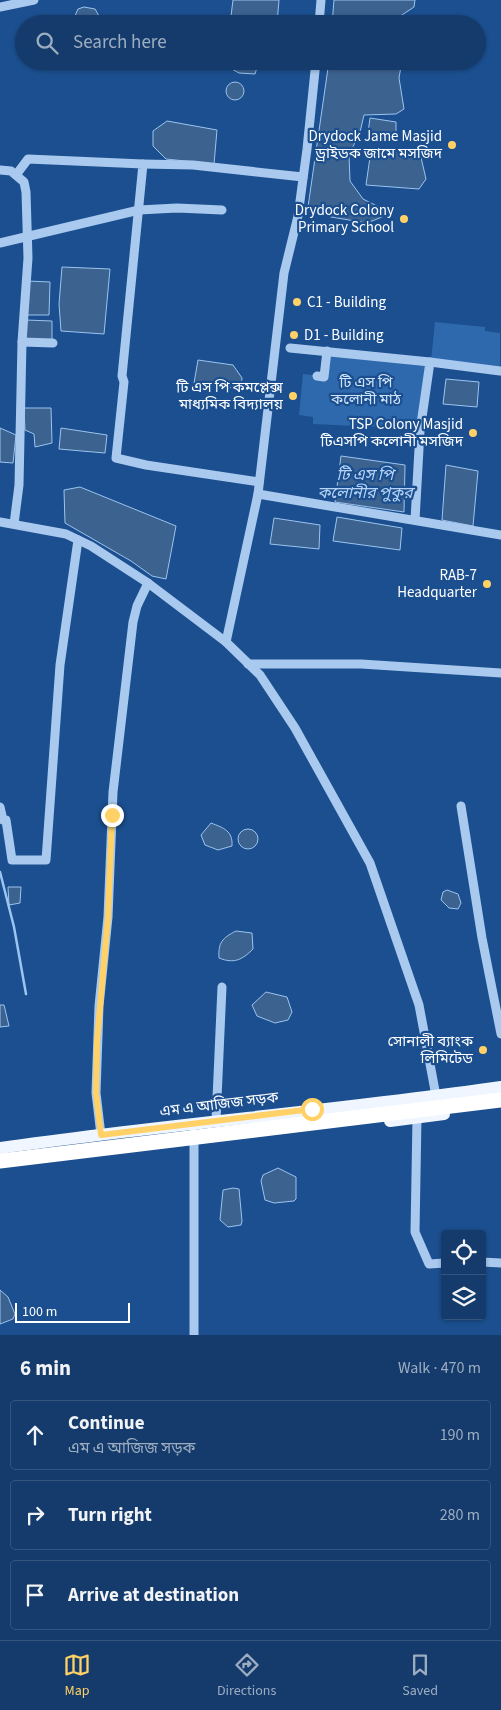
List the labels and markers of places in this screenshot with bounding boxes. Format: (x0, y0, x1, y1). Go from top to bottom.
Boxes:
place label: Drydock Jame Masjid ড্রাইডক জামে মসজিদ (308, 126, 443, 164)
marker: Drydock Jame Masjid ড্রাইডক জামে মসজিদ (446, 139, 458, 151)
place label: Drydock Colony Primary School (295, 200, 394, 238)
marker: Drydock Colony Primary School (398, 213, 410, 225)
place label: C1 - Building (307, 292, 386, 313)
marker: C1 - Building (291, 296, 303, 308)
place label: D1 - Building (304, 325, 384, 346)
marker: D1 - Building (288, 329, 300, 341)
place label: টি এস পি কমপ্লেক্স মাধ্যমিক বিদ্যালয় (175, 377, 284, 415)
marker: টি এস পি কমপ্লেক্স মাধ্যমিক বিদ্যালয় (287, 390, 299, 402)
place label: TSP Colony Masjid টিএসপি কলোনী মসজিদ (320, 414, 464, 452)
marker: TSP Colony Masjid টিএসপি কলোনী মসজিদ (467, 427, 479, 439)
place label: RAB-7 Headquarter (397, 565, 478, 603)
marker: RAB-7 Headquarter (481, 578, 493, 590)
place label: সোনালী ব্যাংক লিমিটেড (388, 1031, 474, 1069)
marker: সোনালী ব্যাংক লিমিটেড (477, 1044, 489, 1056)

